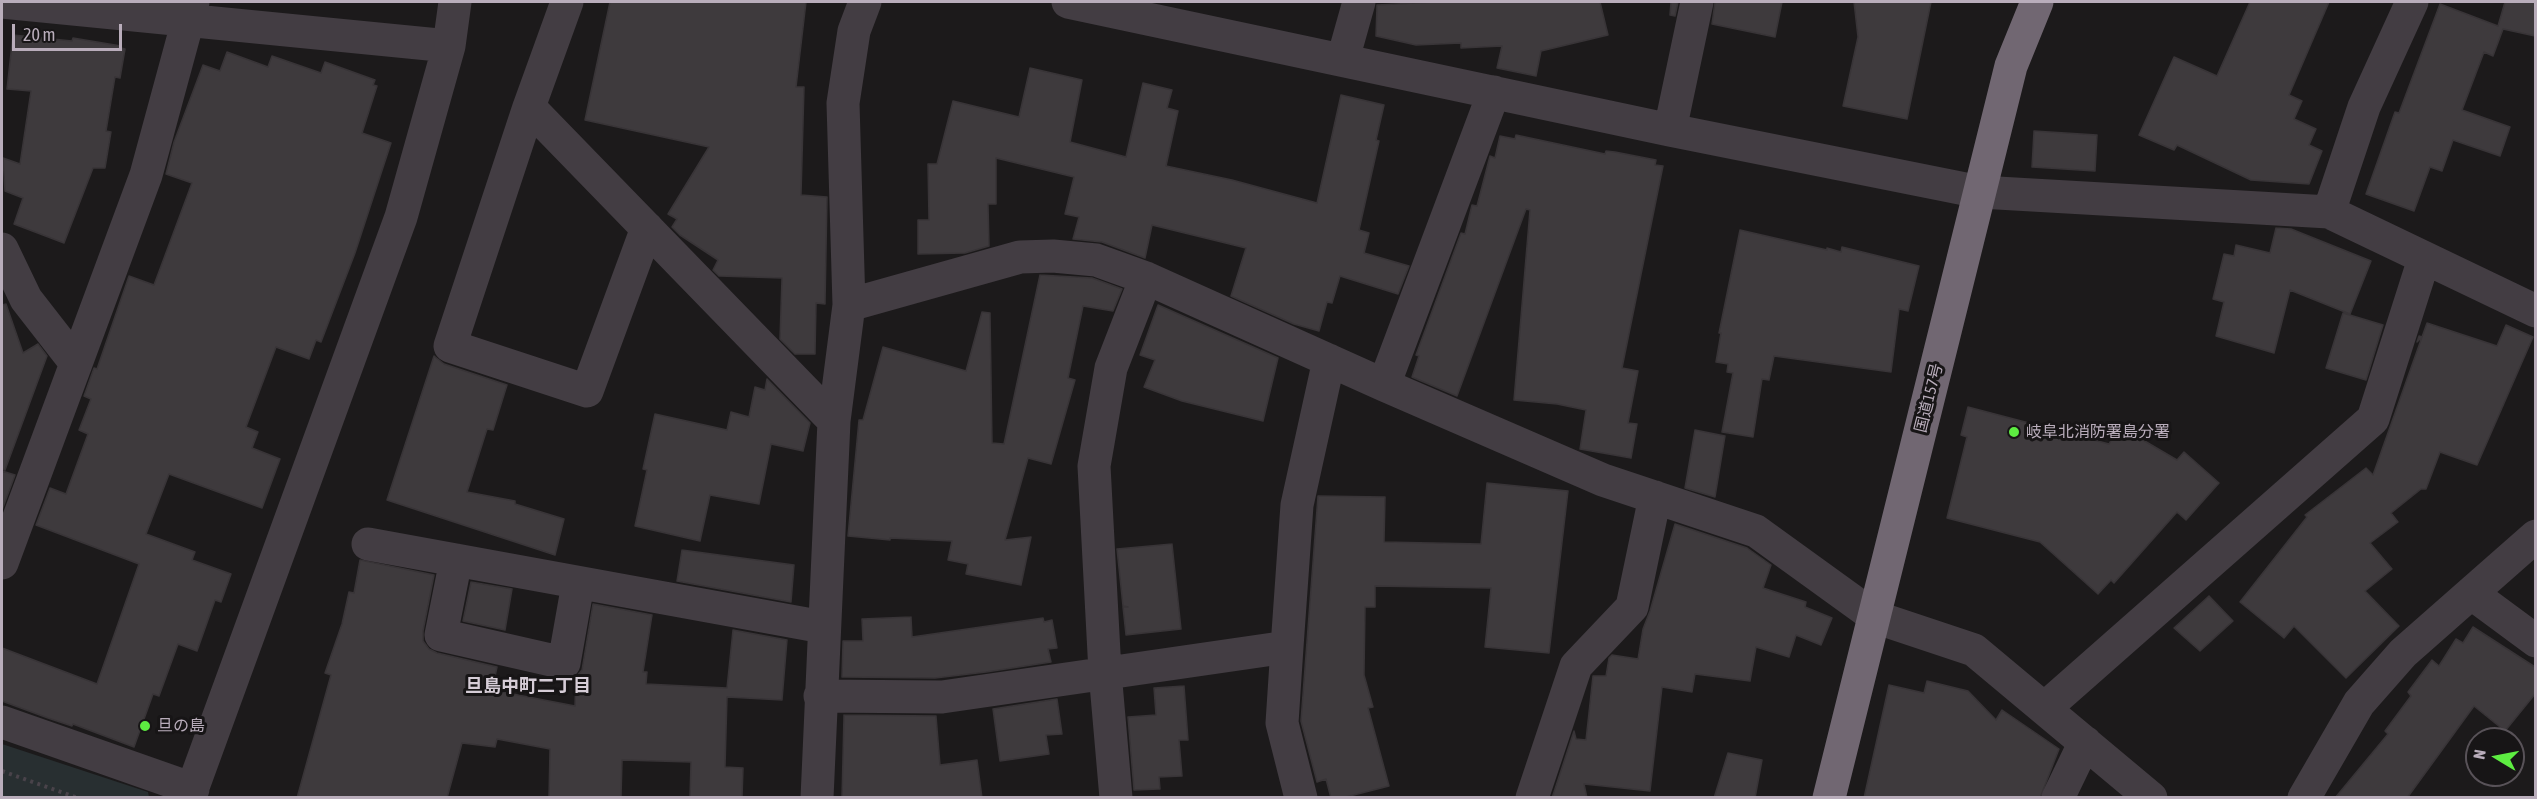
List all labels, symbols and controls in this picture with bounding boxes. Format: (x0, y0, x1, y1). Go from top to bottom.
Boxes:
scale bar (15, 12, 124, 50)
text: 20 m (23, 24, 55, 45)
street label: 国道157号 (1911, 361, 1947, 435)
place label: 岐阜北消防署島分署 (2026, 422, 2170, 442)
marker: 岐阜北消防署島分署 (2007, 425, 2021, 439)
district label: 旦島中町二丁目 (465, 675, 591, 697)
place label: 旦の島 (157, 716, 205, 736)
marker: 旦の島 (138, 719, 152, 733)
north arrow (2465, 727, 2525, 787)
text: N (2470, 748, 2489, 760)

